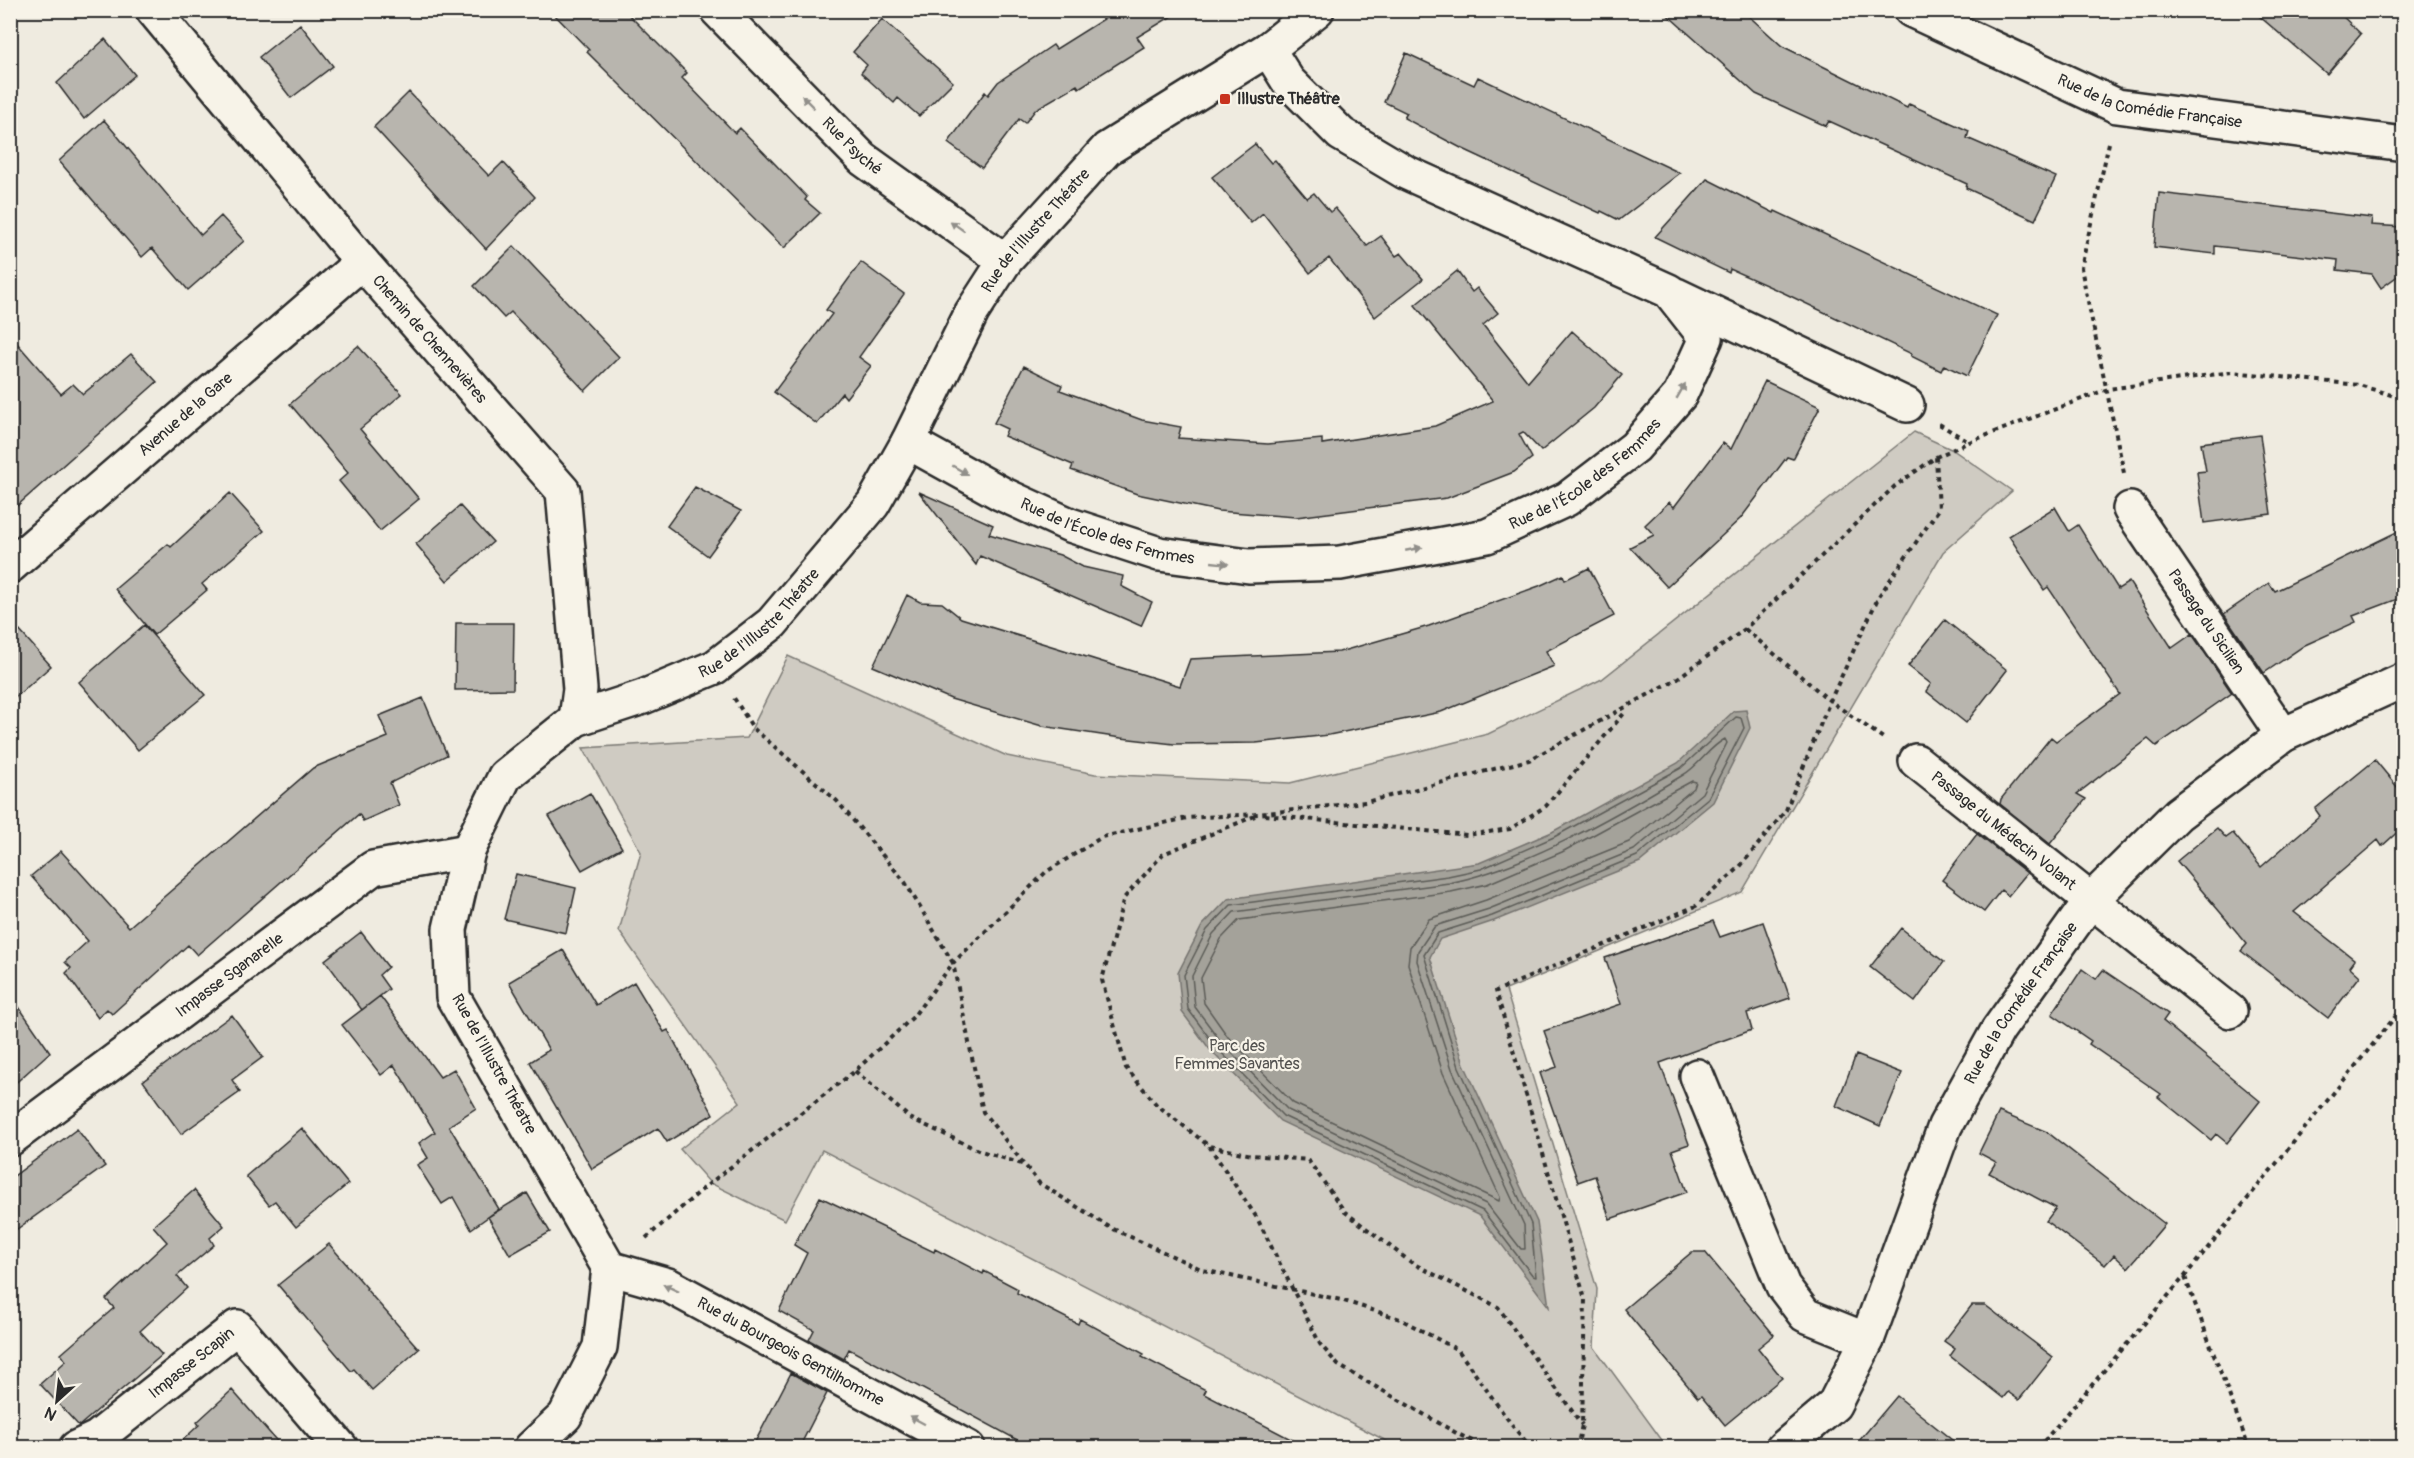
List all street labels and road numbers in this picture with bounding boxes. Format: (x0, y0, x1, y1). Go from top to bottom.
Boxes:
street label: Rue de la Comédie Française (2054, 70, 2243, 132)
street label: Rue Psyché (818, 113, 886, 180)
street label: Rue de l'Illustre Théatre (977, 164, 1094, 296)
street label: Chemin de Chennevières (368, 271, 491, 407)
street label: Avenue de la Gare (134, 368, 237, 461)
street label: Rue de l'École des Femmes (1506, 414, 1665, 534)
street label: Rue de l'École des Femmes (1017, 494, 1196, 569)
street label: Rue de l'Illustre Théatre (696, 564, 824, 683)
street label: Passage du Sicilien (2164, 565, 2249, 678)
street label: Passage du Médecin Volant (1927, 767, 2081, 895)
street label: Rue de la Comédie Française (1960, 918, 2082, 1088)
street label: Impasse Sganarelle (172, 928, 287, 1022)
street label: Rue de l'Illustre Théatre (447, 990, 541, 1138)
street label: Rue du Bourgeois Gentilhomme (694, 1293, 888, 1411)
street label: Impasse Scapin (145, 1323, 238, 1403)

